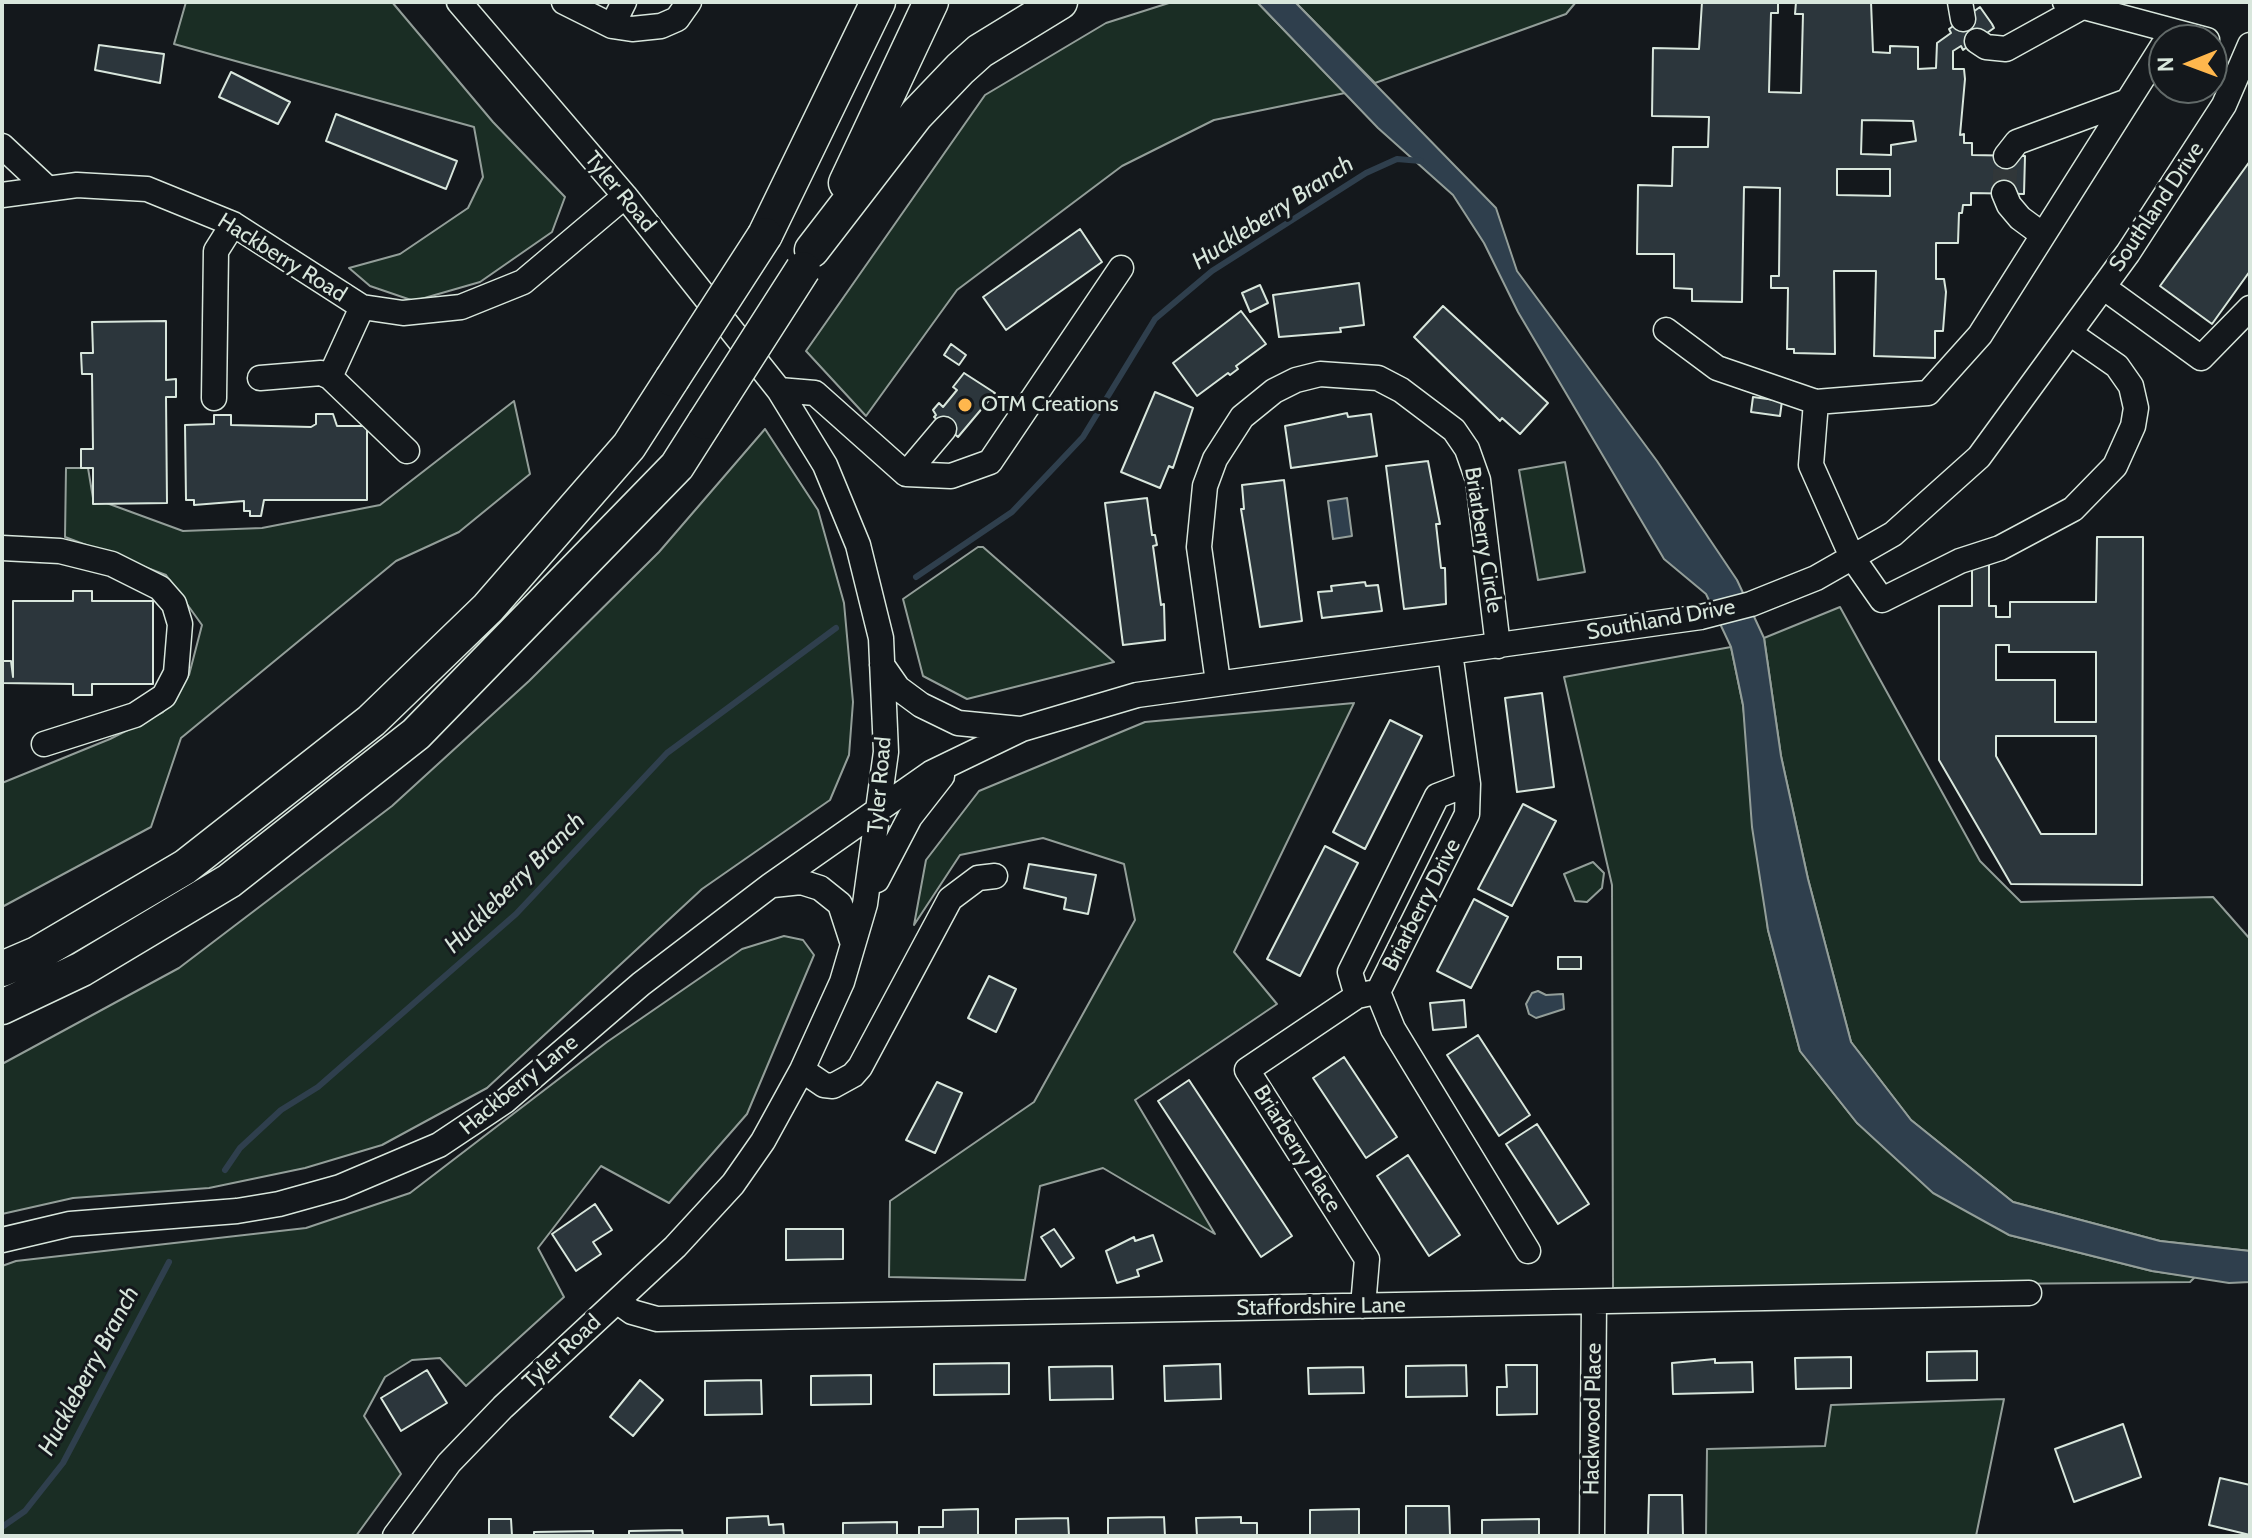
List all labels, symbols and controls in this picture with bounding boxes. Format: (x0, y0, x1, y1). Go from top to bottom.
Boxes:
north arrow (2148, 24, 2228, 104)
text: N (2152, 56, 2179, 72)
street label: Southland Drive (2104, 137, 2210, 277)
street label: Tyler Road (579, 146, 661, 238)
water label: Huckleberry Branch (1187, 150, 1359, 276)
street label: Hackberry Road (213, 208, 351, 308)
place label: OTM Creations (981, 392, 1119, 418)
marker: OTM Creations (956, 396, 974, 414)
street label: Briarberry Circle (1458, 465, 1508, 615)
street label: Southland Drive (1585, 594, 1737, 646)
street label: Tyler Road (863, 736, 897, 834)
water label: Huckleberry Branch (439, 807, 591, 959)
street label: Briarberry Drive (1377, 834, 1467, 976)
street label: Hackberry Lane (455, 1029, 583, 1141)
street label: Briarberry Place (1247, 1081, 1347, 1217)
water label: Huckleberry Branch (32, 1282, 146, 1460)
street label: Staffordshire Lane (1236, 1292, 1406, 1322)
street label: Tyler Road (518, 1309, 606, 1395)
street label: Hackwood Place (1578, 1343, 1608, 1495)

